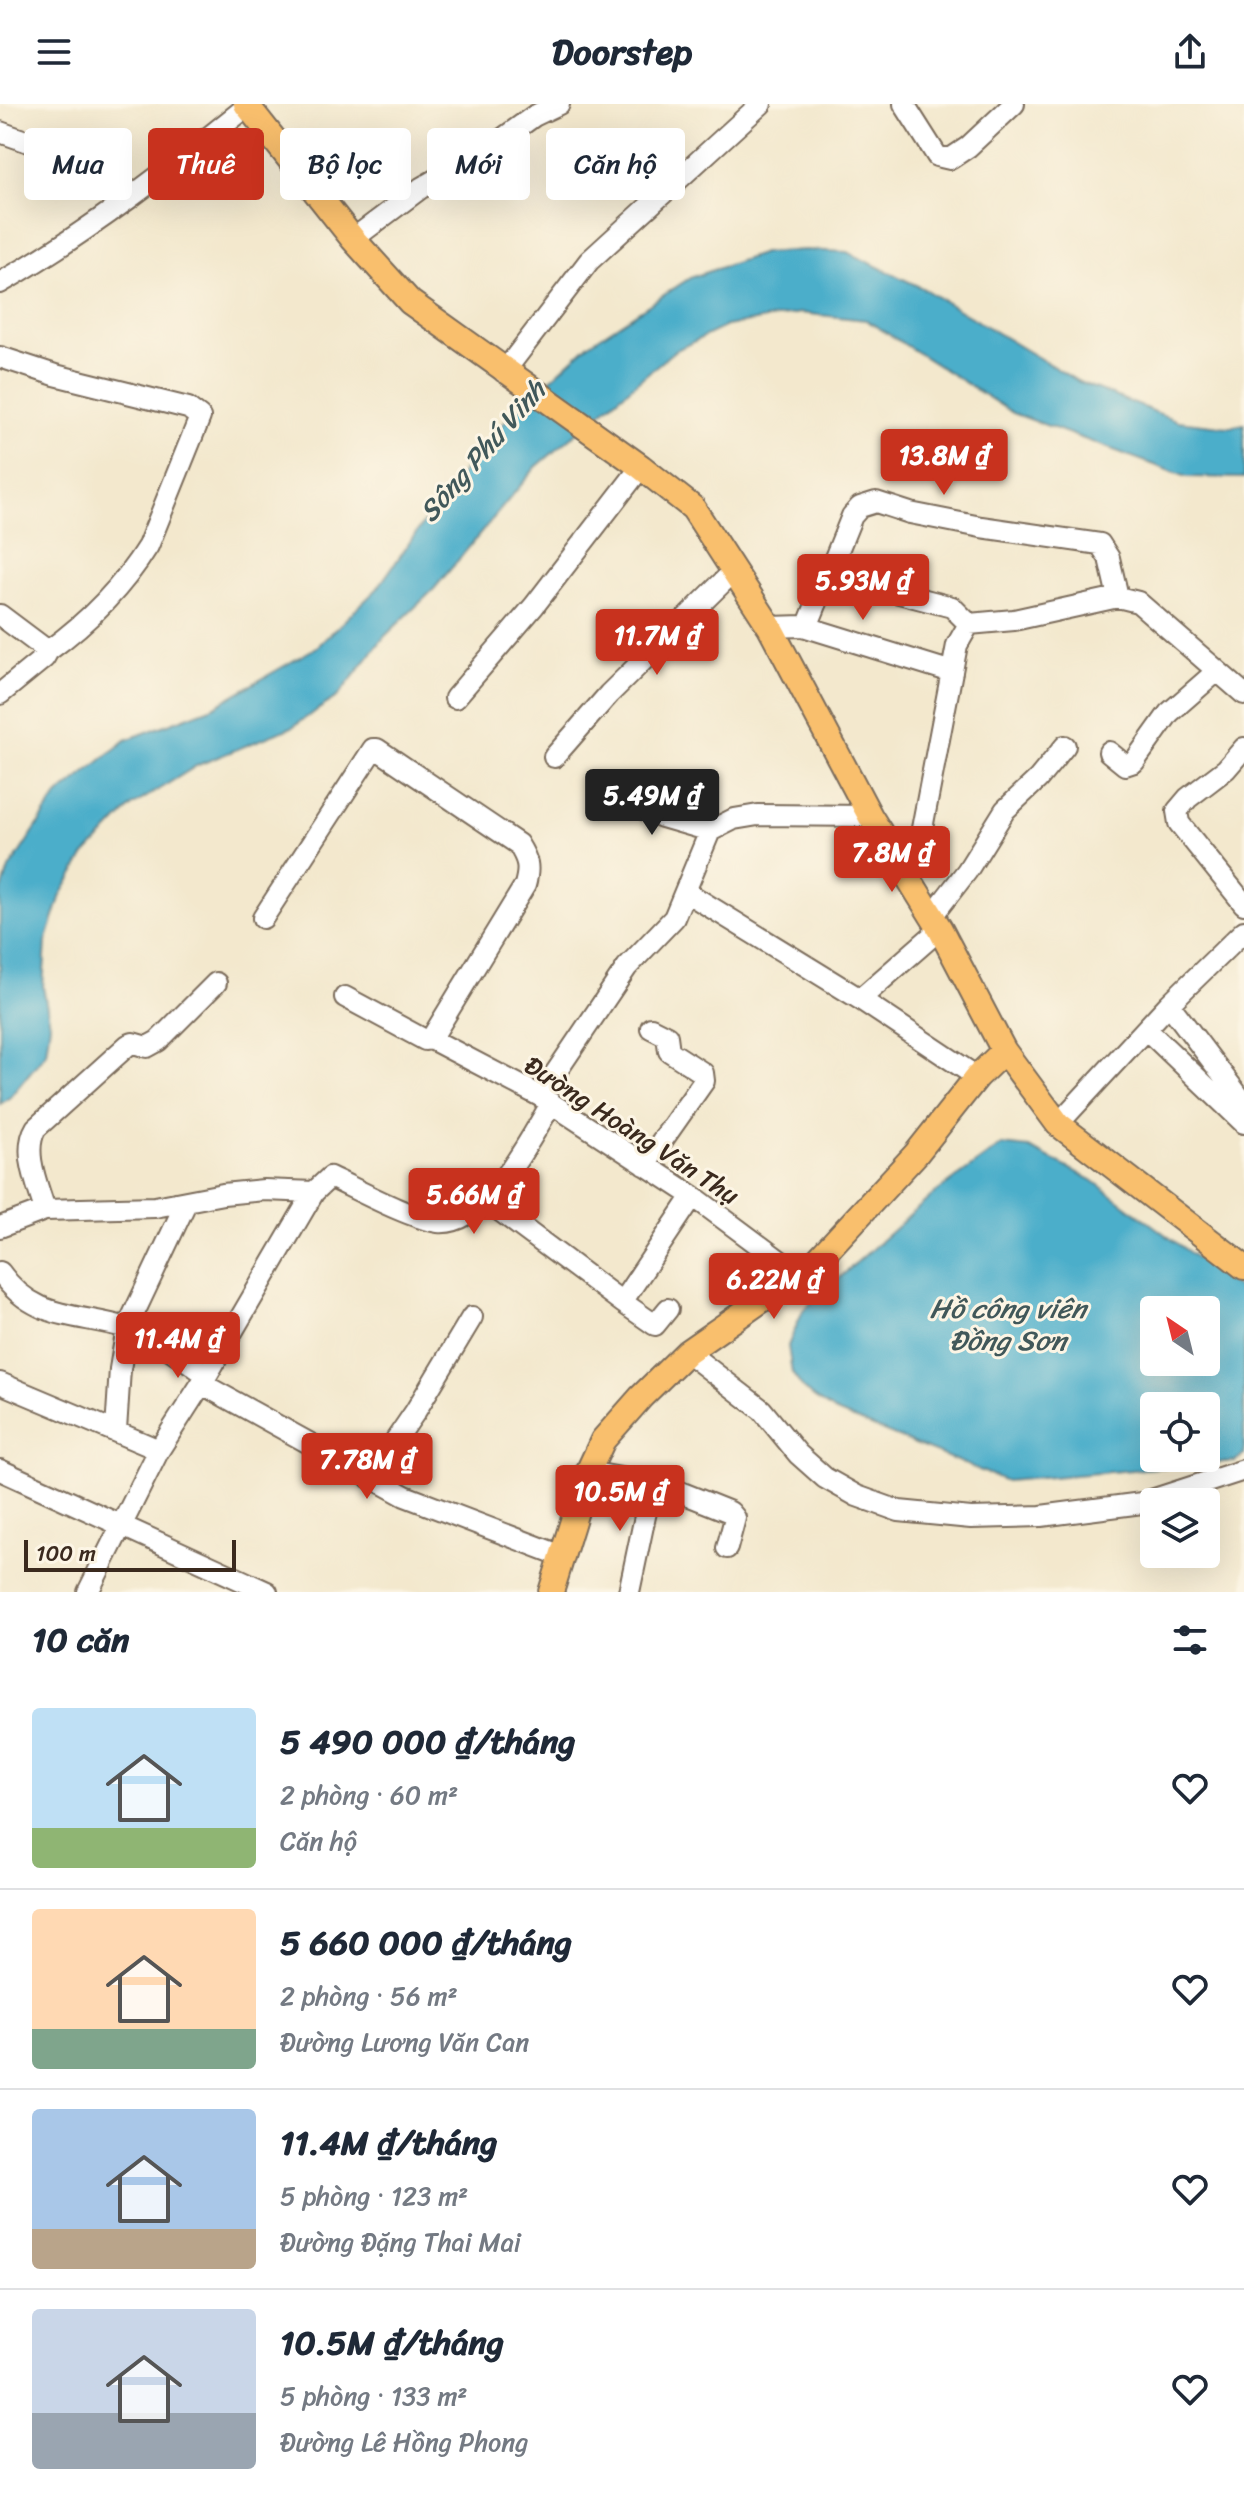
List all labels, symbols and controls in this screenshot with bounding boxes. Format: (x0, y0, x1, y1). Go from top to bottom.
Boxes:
text: Doorstep (552, 20, 692, 84)
icon: menu (32, 30, 76, 74)
icon: share (1168, 30, 1212, 74)
chip: Mua (24, 128, 132, 200)
chip: Thuê (148, 128, 264, 200)
chip: Bộ lọc (280, 128, 411, 200)
chip: Mới (427, 128, 530, 200)
chip: Căn hộ (546, 128, 685, 200)
water label: Sông Phú Vinh (406, 367, 560, 533)
pin: 13.8M ₫ (870, 429, 1018, 497)
text: 13.8M ₫ (899, 432, 989, 478)
pin: 5.93M ₫ (789, 554, 937, 622)
text: 5.93M ₫ (815, 557, 911, 603)
pin: 11.7M ₫ (583, 609, 731, 677)
text: 11.7M ₫ (614, 612, 700, 658)
pin: 5.49M ₫ (578, 769, 726, 837)
text: 5.49M ₫ (603, 772, 701, 818)
pin: 7.8M ₫ (827, 826, 957, 894)
text: 7.8M ₫ (852, 829, 932, 875)
street label: Đường Hoàng Văn Thụ (515, 1043, 749, 1217)
pin: 5.66M ₫ (400, 1168, 548, 1236)
text: 5.66M ₫ (427, 1171, 521, 1217)
pin: 6.22M ₫ (700, 1253, 848, 1321)
text: 6.22M ₫ (727, 1256, 821, 1302)
water label: Hồ công viên Đồng Sơn (930, 1284, 1089, 1365)
north arrow (1140, 1296, 1220, 1376)
map controls (1140, 1296, 1220, 1568)
pin: 11.4M ₫ (104, 1312, 252, 1380)
text: 11.4M ₫ (134, 1315, 222, 1361)
button: locate (1140, 1392, 1220, 1472)
pin: 7.78M ₫ (293, 1433, 441, 1501)
text: 7.78M ₫ (320, 1436, 414, 1482)
pin: 10.5M ₫ (546, 1465, 694, 1533)
text: 10.5M ₫ (573, 1468, 667, 1514)
button: layers (1140, 1488, 1220, 1568)
text: 100 m (36, 1534, 96, 1573)
scale bar (24, 1536, 236, 1572)
text: 10 căn (32, 1610, 129, 1670)
icon: filters (1168, 1618, 1212, 1662)
text: 5 490 000 ₫/tháng (280, 1712, 576, 1772)
icon: home (96, 1740, 192, 1836)
icon: heart (1168, 1766, 1212, 1810)
text: 2 phòng · 60 m² (280, 1772, 458, 1818)
text: Căn hộ (280, 1818, 357, 1864)
text: 5 660 000 ₫/tháng (280, 1913, 572, 1973)
icon: home (96, 1941, 192, 2037)
icon: heart (1168, 1967, 1212, 2011)
text: 2 phòng · 56 m² (280, 1973, 458, 2019)
text: Đường Lương Văn Can (280, 2019, 529, 2065)
text: 11.4M ₫/tháng (280, 2113, 497, 2173)
icon: home (96, 2141, 192, 2237)
icon: heart (1168, 2167, 1212, 2211)
text: 5 phòng · 123 m² (280, 2173, 468, 2219)
text: Đường Đặng Thai Mai (280, 2219, 521, 2265)
text: 10.5M ₫/tháng (280, 2313, 504, 2373)
icon: home (96, 2341, 192, 2437)
icon: heart (1168, 2367, 1212, 2411)
text: 5 phòng · 133 m² (280, 2373, 468, 2419)
text: Đường Lê Hồng Phong (280, 2419, 528, 2465)

